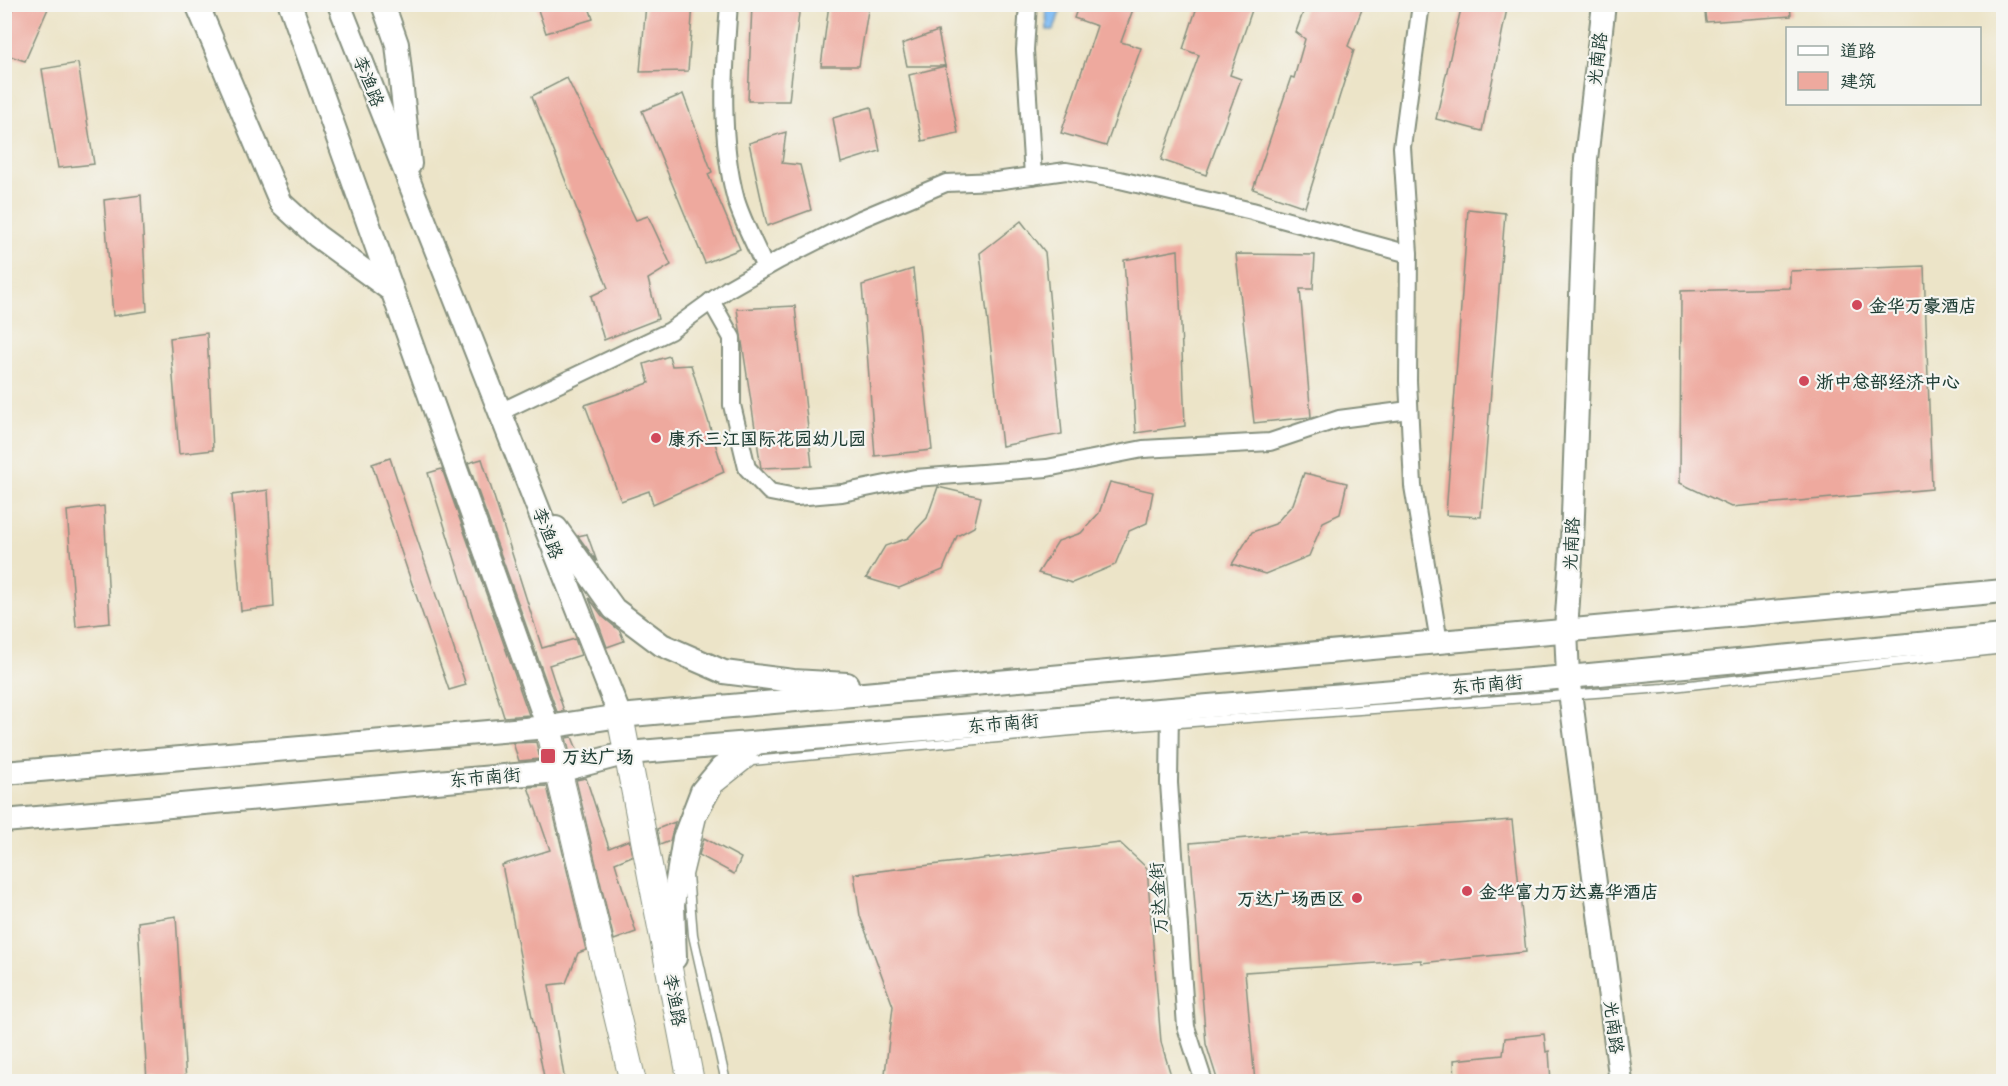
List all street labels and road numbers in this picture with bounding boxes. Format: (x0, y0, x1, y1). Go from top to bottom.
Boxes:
street label: 光南路 (1581, 31, 1613, 87)
street label: 李渔路 (347, 51, 391, 111)
street label: 李渔路 (527, 503, 569, 563)
street label: 光南路 (1557, 516, 1585, 572)
street label: 东市南街 (1450, 668, 1524, 700)
street label: 东市南街 (966, 707, 1040, 739)
street label: 东市南街 (448, 761, 522, 793)
street label: 万达金街 (1143, 861, 1173, 935)
street label: 李渔路 (658, 971, 692, 1029)
street label: 光南路 (1598, 999, 1630, 1055)

